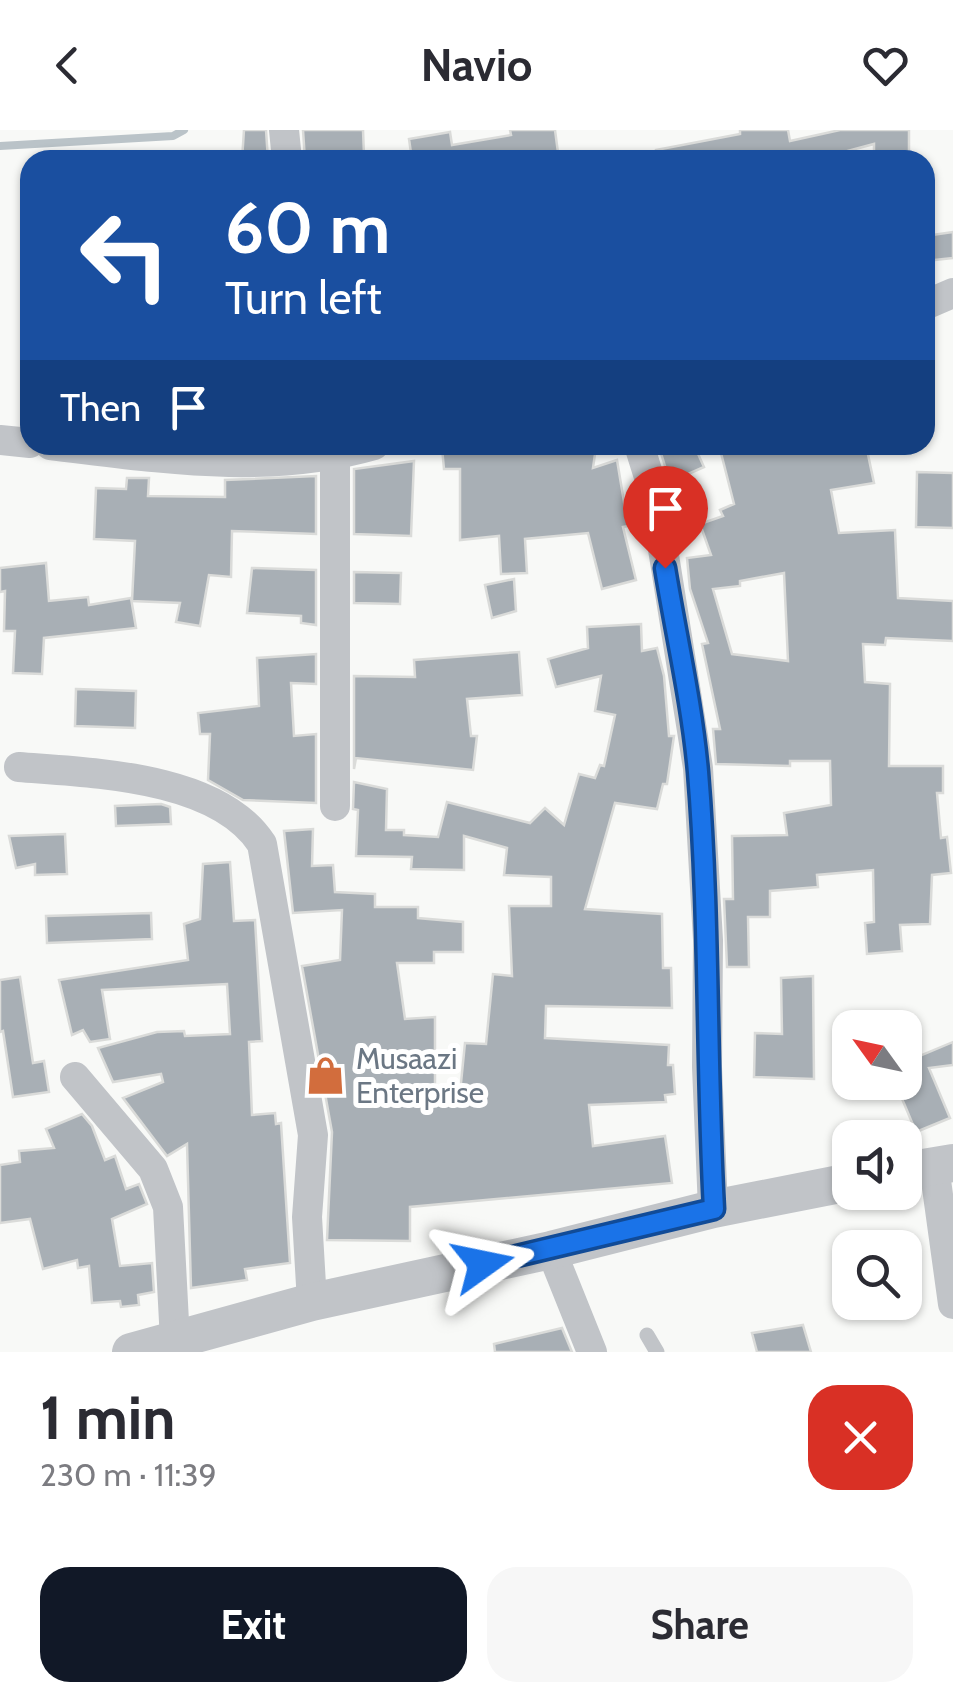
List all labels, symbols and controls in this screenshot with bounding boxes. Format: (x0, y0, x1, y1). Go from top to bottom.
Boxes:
icon: back (40, 38, 95, 93)
text: Navio (421, 38, 532, 92)
icon: heart (858, 38, 913, 93)
text: 60 m (225, 185, 390, 271)
icon: left (60, 190, 190, 320)
text: Turn left (225, 271, 382, 325)
icon: arrive (161, 380, 216, 435)
text: Then (60, 384, 141, 431)
pin (623, 466, 708, 569)
icon: arrive (638, 481, 693, 536)
north arrow (832, 1010, 922, 1100)
map controls (832, 1010, 922, 1320)
place label: Musaazi Enterprise (356, 1040, 484, 1111)
shop icon: Musaazi Enterprise (305, 1055, 347, 1097)
button: sound (832, 1120, 922, 1210)
position arrow (431, 1212, 535, 1316)
button: search (832, 1230, 922, 1320)
text: 1 min (40, 1381, 175, 1454)
button: close (808, 1385, 913, 1490)
text: 230 m · 11:39 (40, 1455, 217, 1494)
button: Exit (40, 1567, 467, 1682)
button: Share (487, 1567, 913, 1682)

